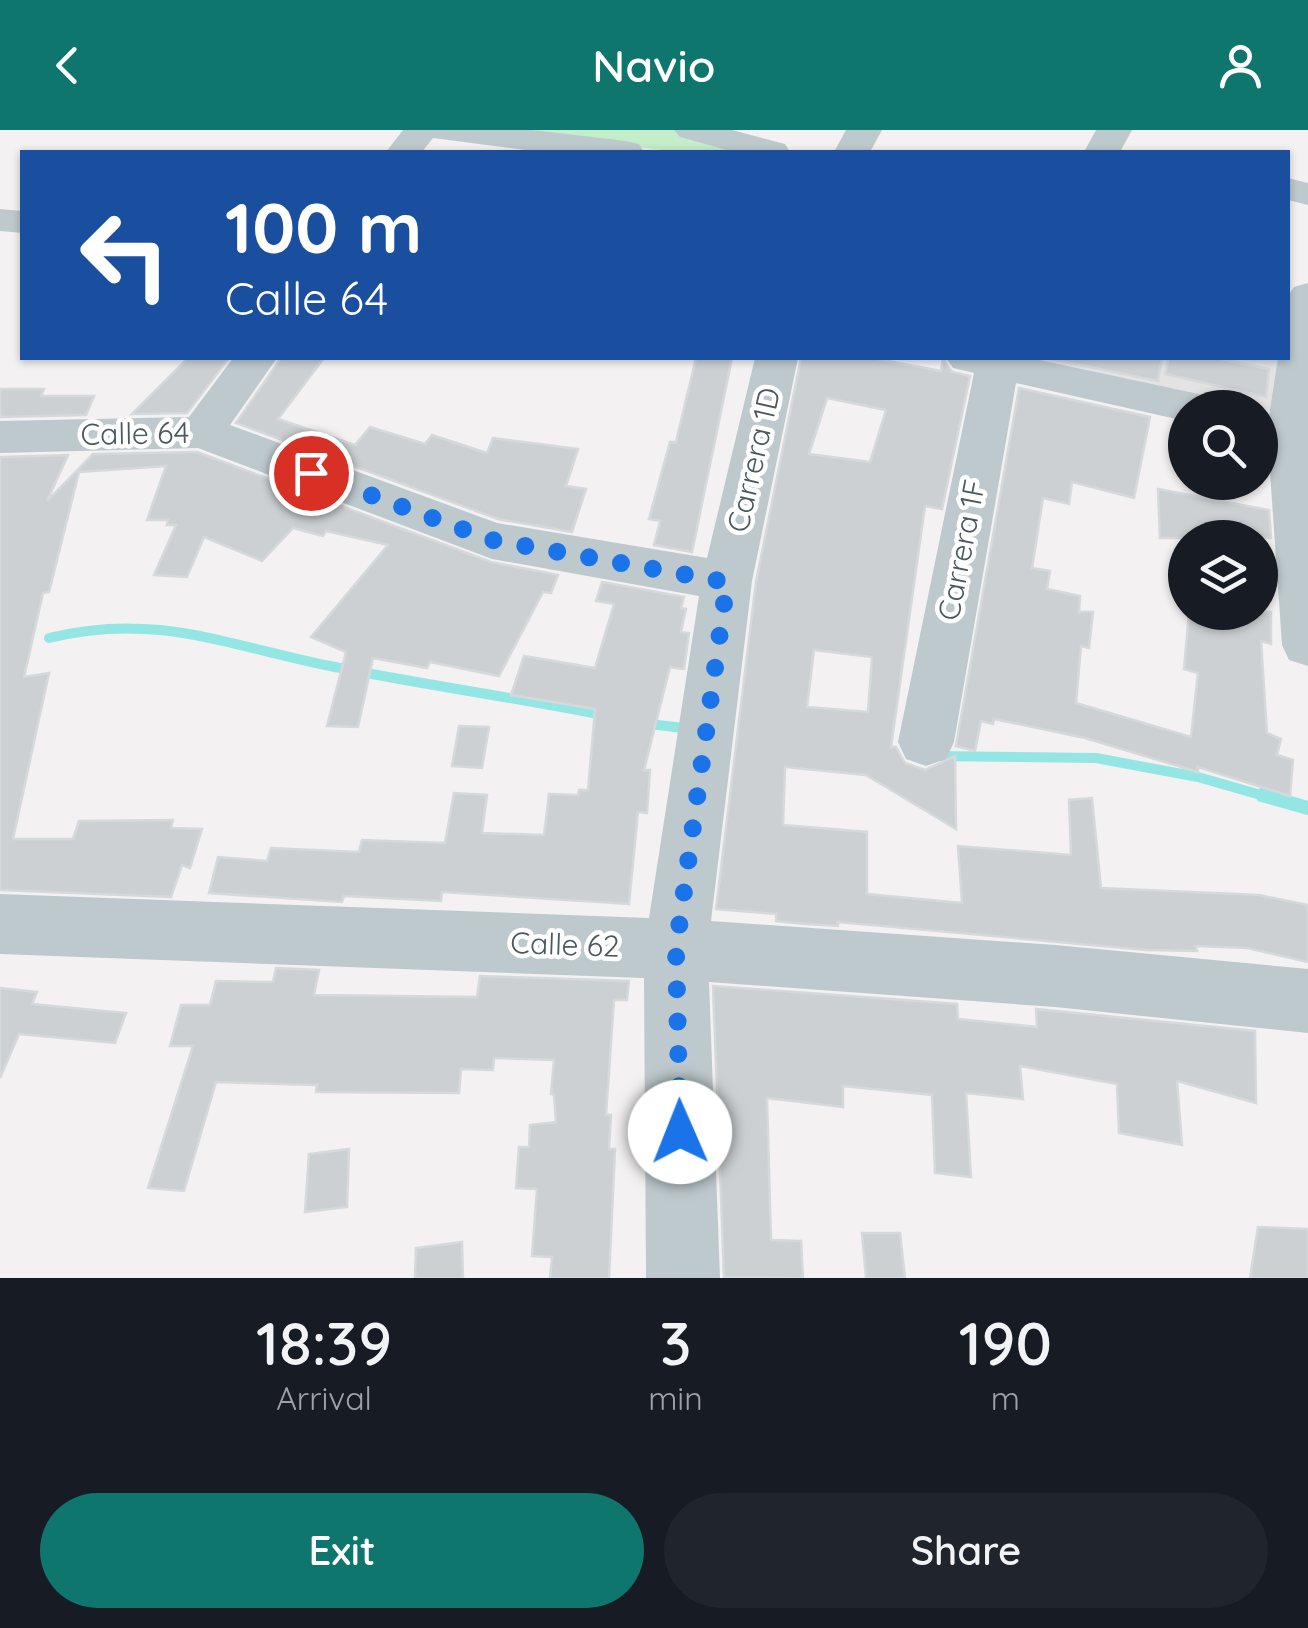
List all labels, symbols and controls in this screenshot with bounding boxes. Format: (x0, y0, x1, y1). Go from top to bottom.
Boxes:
text: Navio (592, 37, 716, 93)
icon: back (40, 38, 95, 93)
icon: person (1213, 38, 1268, 93)
text: 100 m (225, 183, 422, 271)
icon: left (60, 190, 190, 320)
text: Calle 64 (225, 270, 388, 326)
street label: Carrera 1D (718, 384, 788, 536)
map controls (1168, 390, 1278, 630)
button: search (1168, 390, 1278, 500)
street label: Calle 64 (80, 413, 190, 453)
pin (269, 431, 354, 516)
icon: arrive (284, 446, 339, 501)
street label: Carrera 1F (929, 476, 993, 624)
button: layers (1168, 520, 1278, 630)
street label: Calle 62 (510, 923, 620, 965)
position arrow (628, 1080, 732, 1184)
text: 18:39 (256, 1305, 392, 1380)
text: 3 (659, 1305, 691, 1380)
text: 190 (959, 1305, 1052, 1380)
text: Arrival (276, 1378, 372, 1418)
text: min (648, 1378, 703, 1418)
text: m (991, 1378, 1020, 1418)
button: Exit (40, 1493, 644, 1608)
button: Share (664, 1493, 1268, 1608)

